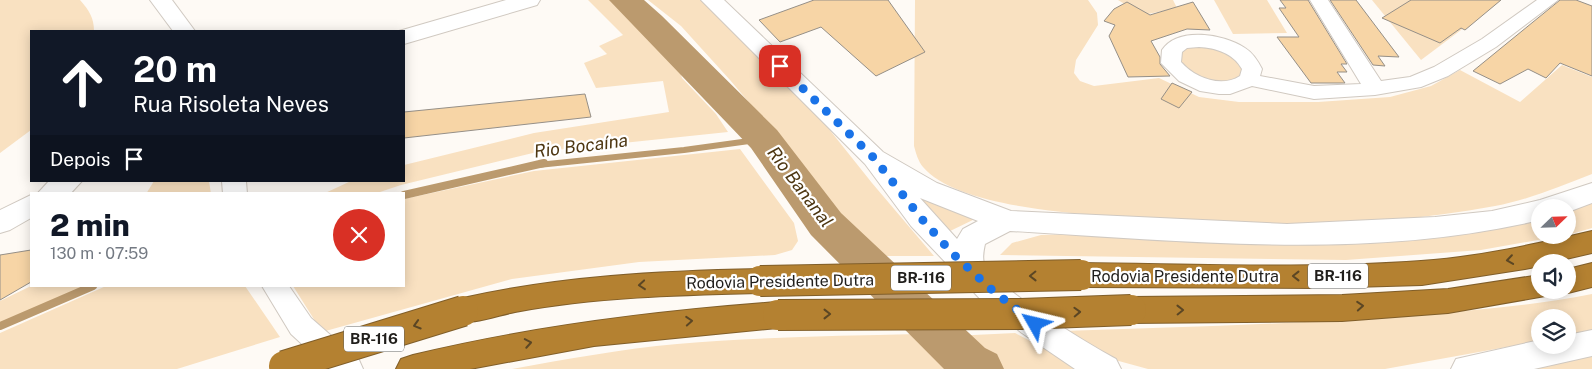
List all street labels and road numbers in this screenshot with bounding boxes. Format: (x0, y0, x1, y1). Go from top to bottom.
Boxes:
road number: BR-116 (1308, 264, 1368, 288)
road number: BR-116 (891, 266, 951, 290)
street label: Rodovia Presidente Dutra (1091, 267, 1279, 286)
street label: Rodovia Presidente Dutra (686, 270, 874, 293)
road number: BR-116 (344, 326, 404, 352)

